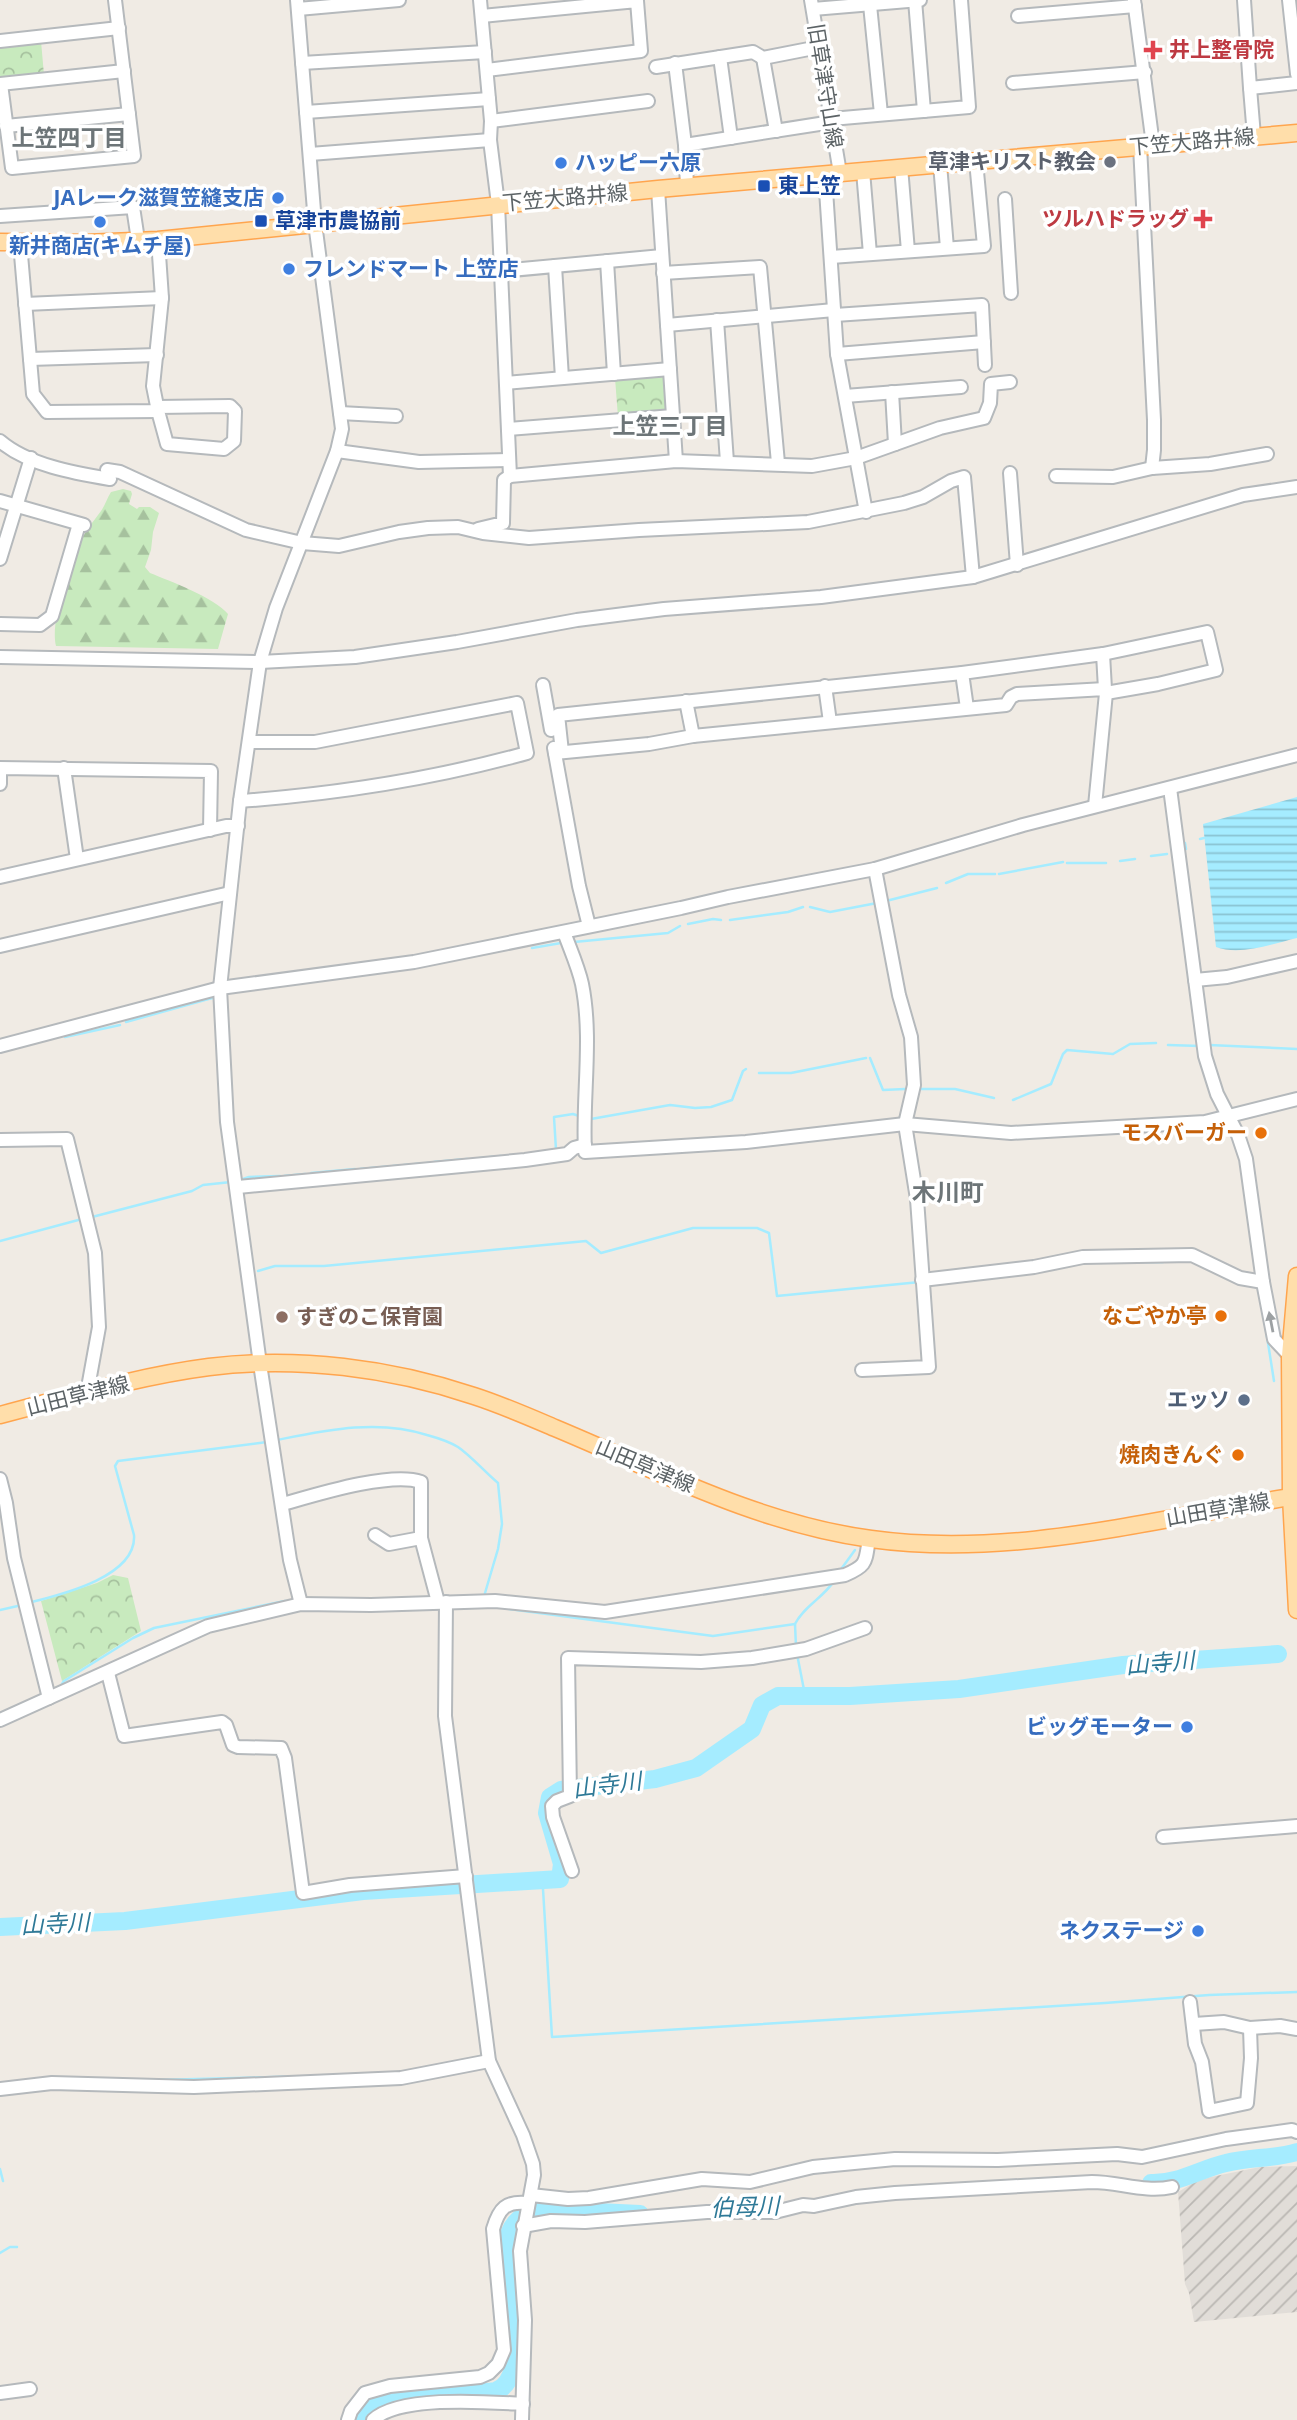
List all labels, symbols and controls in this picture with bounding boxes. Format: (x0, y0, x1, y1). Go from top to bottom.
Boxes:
street label: 旧草津守山線 (802, 21, 850, 150)
place label: 井上整骨院 (1169, 35, 1274, 63)
marker: 井上整骨院 (1143, 40, 1163, 60)
district label: 上笠四丁目 (12, 121, 127, 153)
street label: 下笠大路井線 (1128, 122, 1256, 160)
place label: 草津キリスト教会 (928, 147, 1096, 175)
place label: ハッピー六原 (575, 148, 701, 176)
marker: 草津キリスト教会 (1102, 154, 1118, 170)
marker: ハッピー六原 (553, 155, 569, 171)
place label: 東上笠 (778, 171, 841, 199)
street label: 下笠大路井線 (501, 178, 629, 216)
marker: 東上笠 (756, 178, 772, 194)
place label: JAレーク滋賀笠縫支店 (52, 183, 264, 211)
marker: JAレーク滋賀笠縫支店 (270, 190, 286, 206)
place label: ツルハドラッグ (1042, 204, 1189, 232)
place label: 草津市農協前 (275, 206, 401, 234)
marker: ツルハドラッグ (1195, 211, 1211, 227)
marker: 草津市農協前 (253, 213, 269, 229)
marker: 新井商店(キムチ屋) (92, 214, 108, 230)
place label: 新井商店(キムチ屋) (9, 231, 191, 259)
place label: フレンドマート 上笠店 (303, 254, 518, 282)
marker: フレンドマート 上笠店 (281, 261, 297, 277)
district label: 上笠三丁目 (613, 409, 728, 441)
place label: モスバーガー (1121, 1118, 1247, 1146)
marker: モスバーガー (1253, 1125, 1269, 1141)
district label: 木川町 (912, 1175, 984, 1208)
place label: なごやか亭 (1102, 1301, 1207, 1329)
place label: すぎのこ保育園 (296, 1302, 443, 1330)
marker: なごやか亭 (1213, 1308, 1229, 1324)
marker: すぎのこ保育園 (274, 1309, 290, 1325)
one-way arrow (1265, 1311, 1276, 1333)
street label: 山田草津線 (23, 1369, 132, 1421)
place label: エッソ (1167, 1385, 1230, 1413)
marker: エッソ (1236, 1392, 1252, 1408)
street label: 山田草津線 (592, 1432, 699, 1498)
place label: 焼肉きんぐ (1119, 1440, 1224, 1468)
marker: 焼肉きんぐ (1230, 1447, 1246, 1463)
street label: 山田草津線 (1164, 1486, 1272, 1532)
water label: 山寺川 (1124, 1643, 1199, 1681)
place label: ビッグモーター (1026, 1712, 1173, 1740)
marker: ビッグモーター (1179, 1719, 1195, 1735)
water label: 山寺川 (571, 1764, 646, 1804)
water label: 山寺川 (20, 1905, 93, 1941)
place label: ネクステージ (1059, 1916, 1184, 1944)
marker: ネクステージ (1190, 1923, 1206, 1939)
water label: 伯母川 (710, 2189, 783, 2223)

